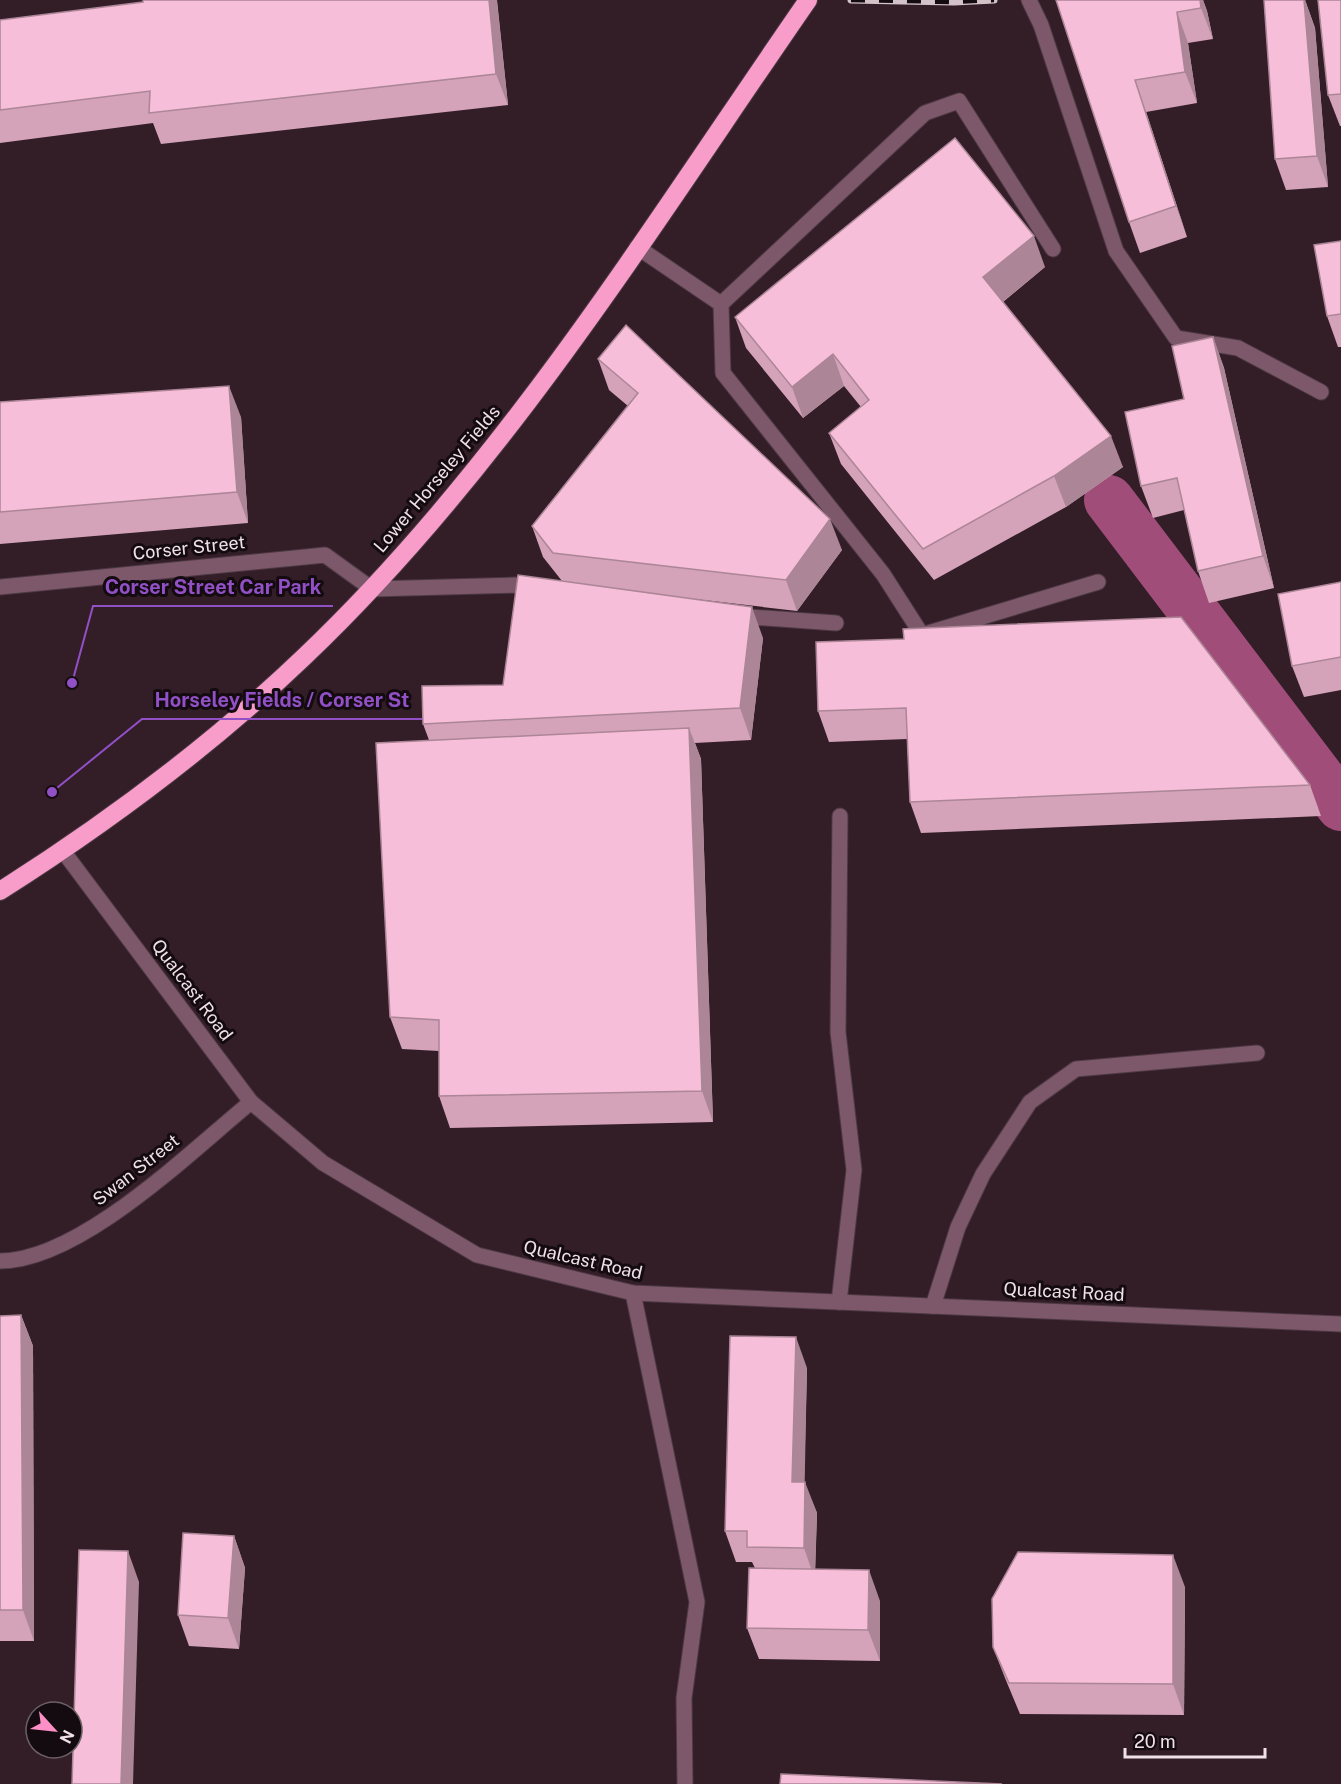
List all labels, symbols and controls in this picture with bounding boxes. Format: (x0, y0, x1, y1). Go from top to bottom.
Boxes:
street label: Lower Horseley Fields (369, 401, 504, 556)
street label: Corser Street (132, 531, 246, 564)
callout: Corser Street Car Park (93, 568, 333, 606)
text: Corser Street Car Park (105, 575, 322, 599)
callout: Horseley Fields / Corser St (142, 681, 422, 719)
text: Horseley Fields / Corser St (155, 688, 409, 712)
street label: Qualcast Road (148, 935, 237, 1044)
street label: Swan Street (89, 1130, 183, 1210)
street label: Qualcast Road (522, 1236, 645, 1283)
street label: Qualcast Road (1003, 1278, 1125, 1305)
north arrow (24, 1700, 84, 1760)
scale bar (1125, 1721, 1264, 1759)
text: N (56, 1727, 78, 1746)
text: 20 m (1134, 1731, 1176, 1752)

